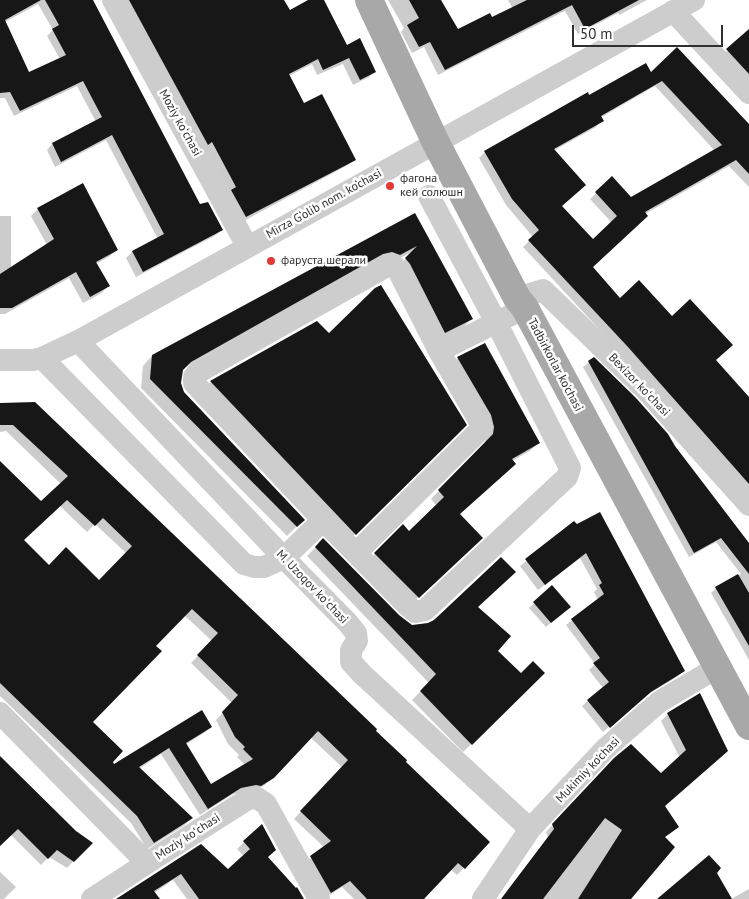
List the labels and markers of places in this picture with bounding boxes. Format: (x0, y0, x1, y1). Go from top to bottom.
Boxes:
place label: фагона кей солюшн (400, 172, 463, 200)
marker: фагона кей солюшн (384, 180, 396, 192)
place label: фаруста шерали (281, 254, 366, 268)
marker: фаруста шерали (265, 255, 277, 267)

